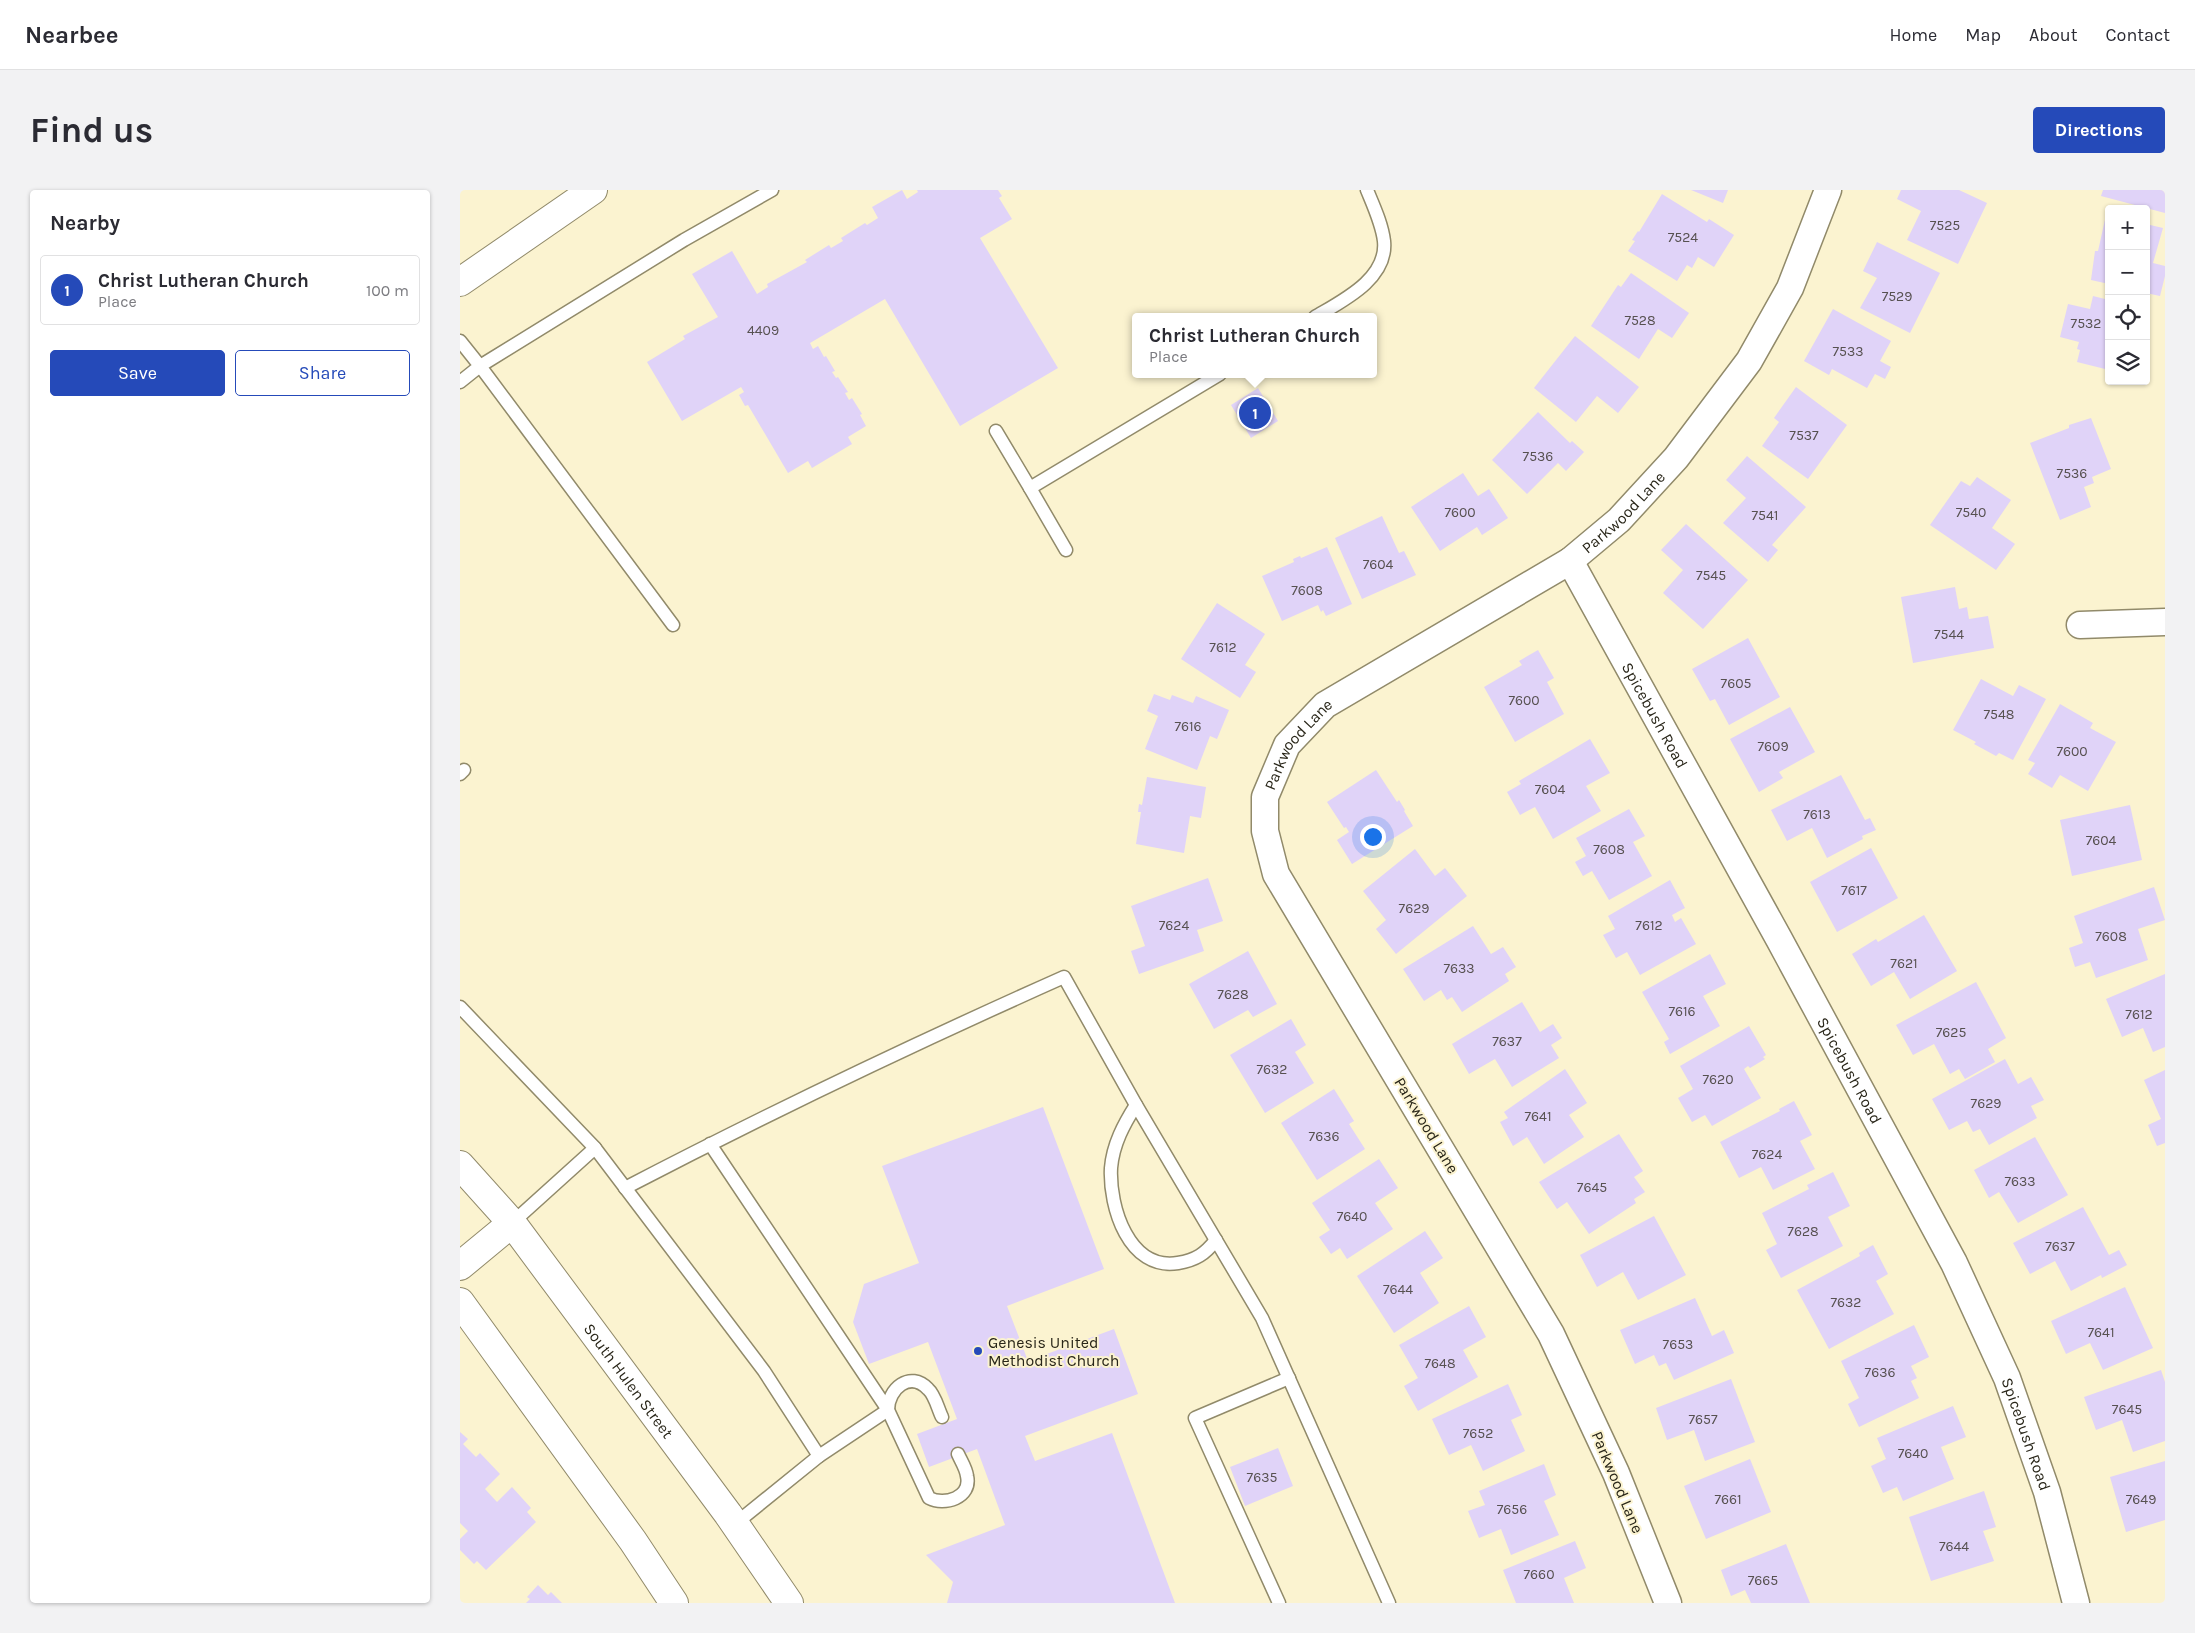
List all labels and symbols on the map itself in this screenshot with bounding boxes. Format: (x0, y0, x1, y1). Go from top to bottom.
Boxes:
house number: 7525 (1930, 217, 1960, 234)
house number: 7524 (1668, 229, 1698, 246)
house number: 7529 (1882, 288, 1912, 305)
house number: 7528 (1624, 312, 1656, 329)
house number: 7532 (2071, 315, 2101, 332)
house number: 4409 (747, 322, 779, 339)
house number: 7533 (1832, 343, 1864, 360)
pin: 1 (1239, 394, 1271, 432)
house number: 7537 (1789, 427, 1819, 444)
house number: 7536 (1523, 448, 1553, 465)
house number: 7536 (2057, 465, 2087, 482)
street label: Parkwood Lane (1578, 467, 1669, 557)
house number: 7600 (1444, 504, 1476, 521)
house number: 7540 (1956, 504, 1986, 521)
house number: 7541 (1752, 507, 1778, 524)
house number: 7604 (1363, 556, 1394, 573)
house number: 7545 (1696, 567, 1726, 584)
house number: 7608 (1291, 582, 1323, 599)
house number: 7544 (1934, 626, 1964, 643)
house number: 7612 (1209, 639, 1237, 656)
street label: Spicebush Road (1618, 659, 1692, 772)
house number: 7605 (1721, 675, 1751, 692)
house number: 7600 (1508, 692, 1540, 709)
street label: Parkwood Lane (1260, 694, 1335, 793)
house number: 7548 (1984, 706, 2014, 723)
house number: 7616 (1174, 718, 1202, 735)
house number: 7609 (1757, 738, 1789, 755)
house number: 7600 (2056, 743, 2088, 760)
house number: 7604 (1535, 781, 1566, 798)
house number: 7613 (1803, 806, 1831, 823)
your location (1360, 824, 1386, 850)
house number: 7604 (2086, 832, 2117, 849)
house number: 7608 (1593, 841, 1625, 858)
house number: 7617 (1841, 882, 1867, 899)
house number: 7629 (1399, 900, 1429, 917)
house number: 7624 (1159, 917, 1189, 934)
house number: 7612 (1635, 917, 1663, 934)
house number: 7608 (2095, 928, 2127, 945)
house number: 7621 (1890, 955, 1918, 972)
house number: 7633 (1443, 960, 1475, 977)
house number: 7628 (1217, 986, 1249, 1003)
house number: 7616 (1668, 1003, 1696, 1020)
house number: 7612 (2125, 1006, 2153, 1023)
street label: Spicebush Road (1813, 1014, 1886, 1127)
house number: 7625 (1936, 1024, 1966, 1041)
house number: 7637 (1492, 1033, 1522, 1050)
house number: 7632 (1257, 1061, 1287, 1078)
house number: 7620 (1702, 1071, 1734, 1088)
street label: Parkwood Lane (1390, 1074, 1463, 1177)
house number: 7629 (1971, 1095, 2001, 1112)
house number: 7641 (1524, 1108, 1552, 1125)
house number: 7636 (1309, 1128, 1339, 1145)
house number: 7624 (1752, 1146, 1782, 1163)
house number: 7633 (2004, 1173, 2036, 1190)
house number: 7645 (1577, 1179, 1607, 1196)
house number: 7640 (1337, 1208, 1367, 1225)
house number: 7628 (1787, 1223, 1819, 1240)
house number: 7637 (2045, 1238, 2075, 1255)
house number: 7644 (1383, 1281, 1413, 1298)
house number: 7632 (1831, 1294, 1861, 1311)
street label: South Hulen Street (580, 1320, 677, 1442)
house number: 7641 (2087, 1324, 2115, 1341)
place label: Genesis United Methodist Church (988, 1333, 1120, 1370)
house number: 7653 (1663, 1336, 1693, 1353)
marker: Genesis United Methodist Church (972, 1345, 984, 1357)
house number: 7648 (1424, 1355, 1456, 1372)
house number: 7636 (1865, 1364, 1895, 1381)
street label: Spicebush Road (1998, 1375, 2055, 1493)
house number: 7645 (2112, 1401, 2142, 1418)
house number: 7657 (1688, 1411, 1718, 1428)
house number: 7652 (1463, 1425, 1493, 1442)
street label: Parkwood Lane (1588, 1428, 1648, 1536)
house number: 7640 (1898, 1445, 1928, 1462)
house number: 7635 (1247, 1469, 1277, 1486)
house number: 7661 (1714, 1491, 1742, 1508)
house number: 7649 (2126, 1491, 2156, 1508)
house number: 7656 (1497, 1501, 1527, 1518)
house number: 7644 (1939, 1538, 1969, 1555)
house number: 7660 (1524, 1566, 1554, 1583)
house number: 7665 (1748, 1572, 1778, 1589)

